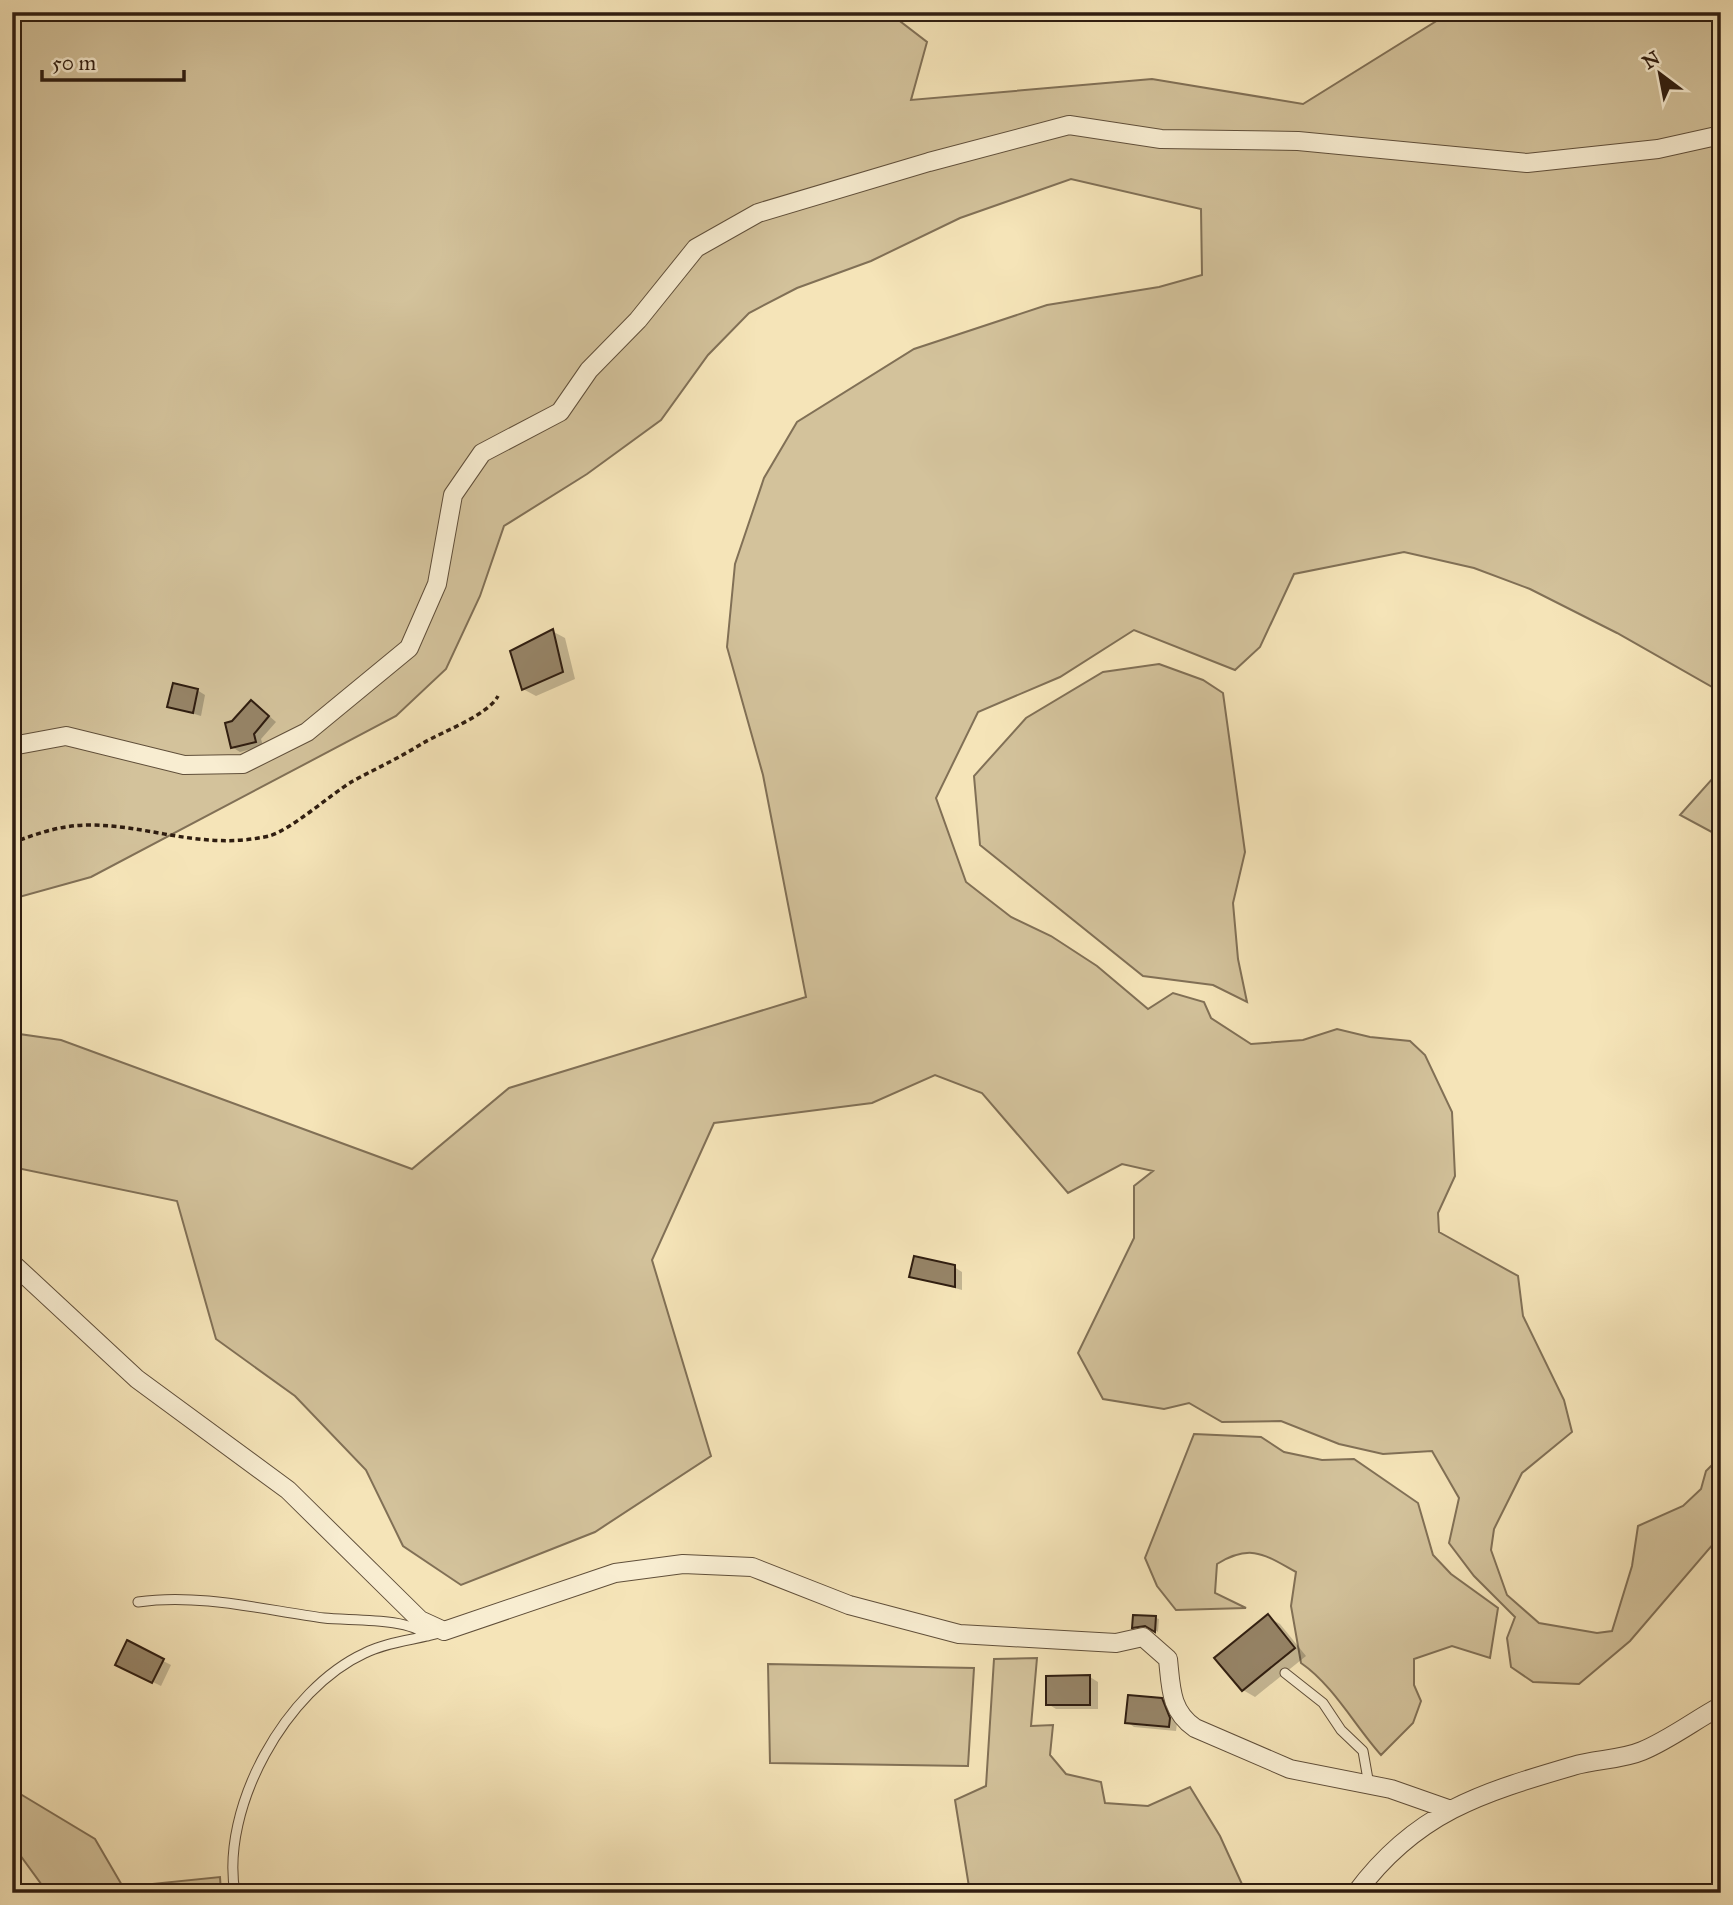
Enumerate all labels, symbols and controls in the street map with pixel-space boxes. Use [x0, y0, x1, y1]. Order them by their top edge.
scale bar [42, 38, 184, 82]
north arrow [1624, 38, 1694, 108]
text: N [1638, 46, 1664, 74]
text: 50 m [52, 50, 97, 76]

